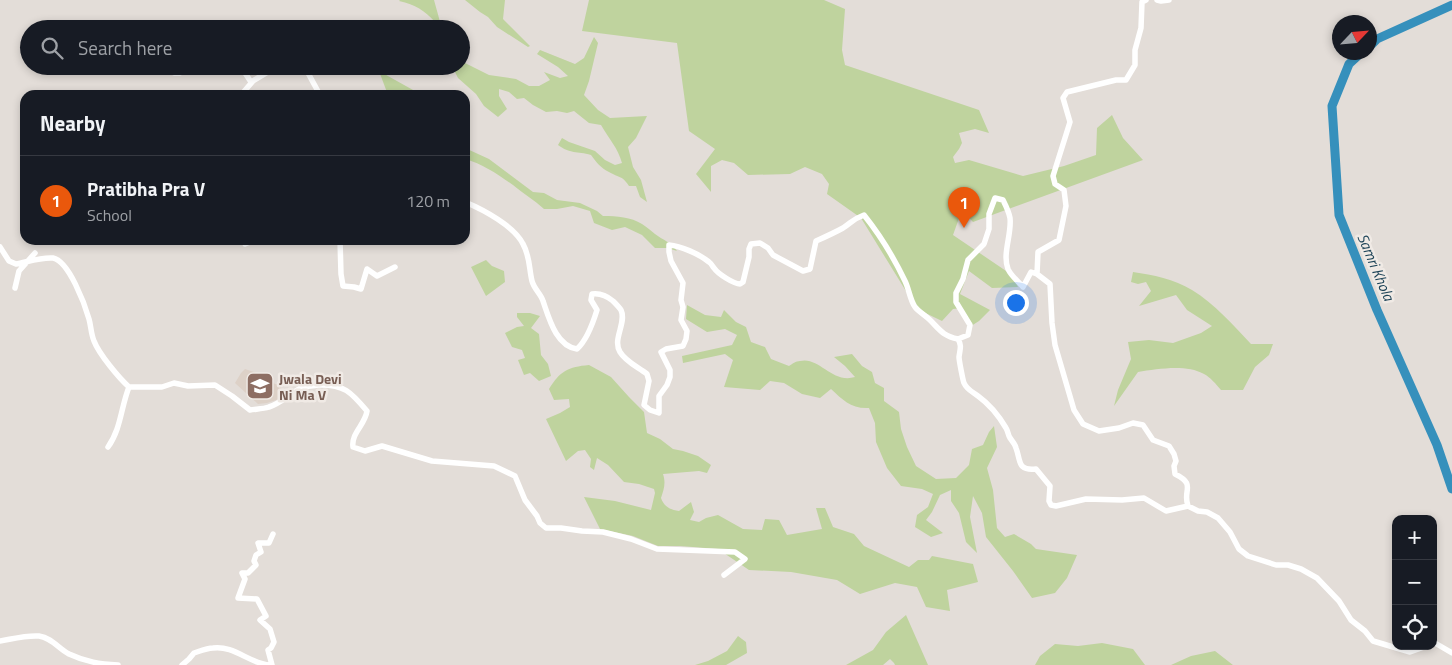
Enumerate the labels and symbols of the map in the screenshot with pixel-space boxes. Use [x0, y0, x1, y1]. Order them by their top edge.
north arrow [1332, 15, 1377, 60]
pin: 1 [948, 187, 980, 228]
water label: Samri Khola [1352, 230, 1401, 306]
your location [1003, 290, 1029, 316]
place label: Jwala Devi Ni Ma V [279, 368, 342, 405]
school or university icon: Jwala Devi Ni Ma V [245, 371, 275, 401]

